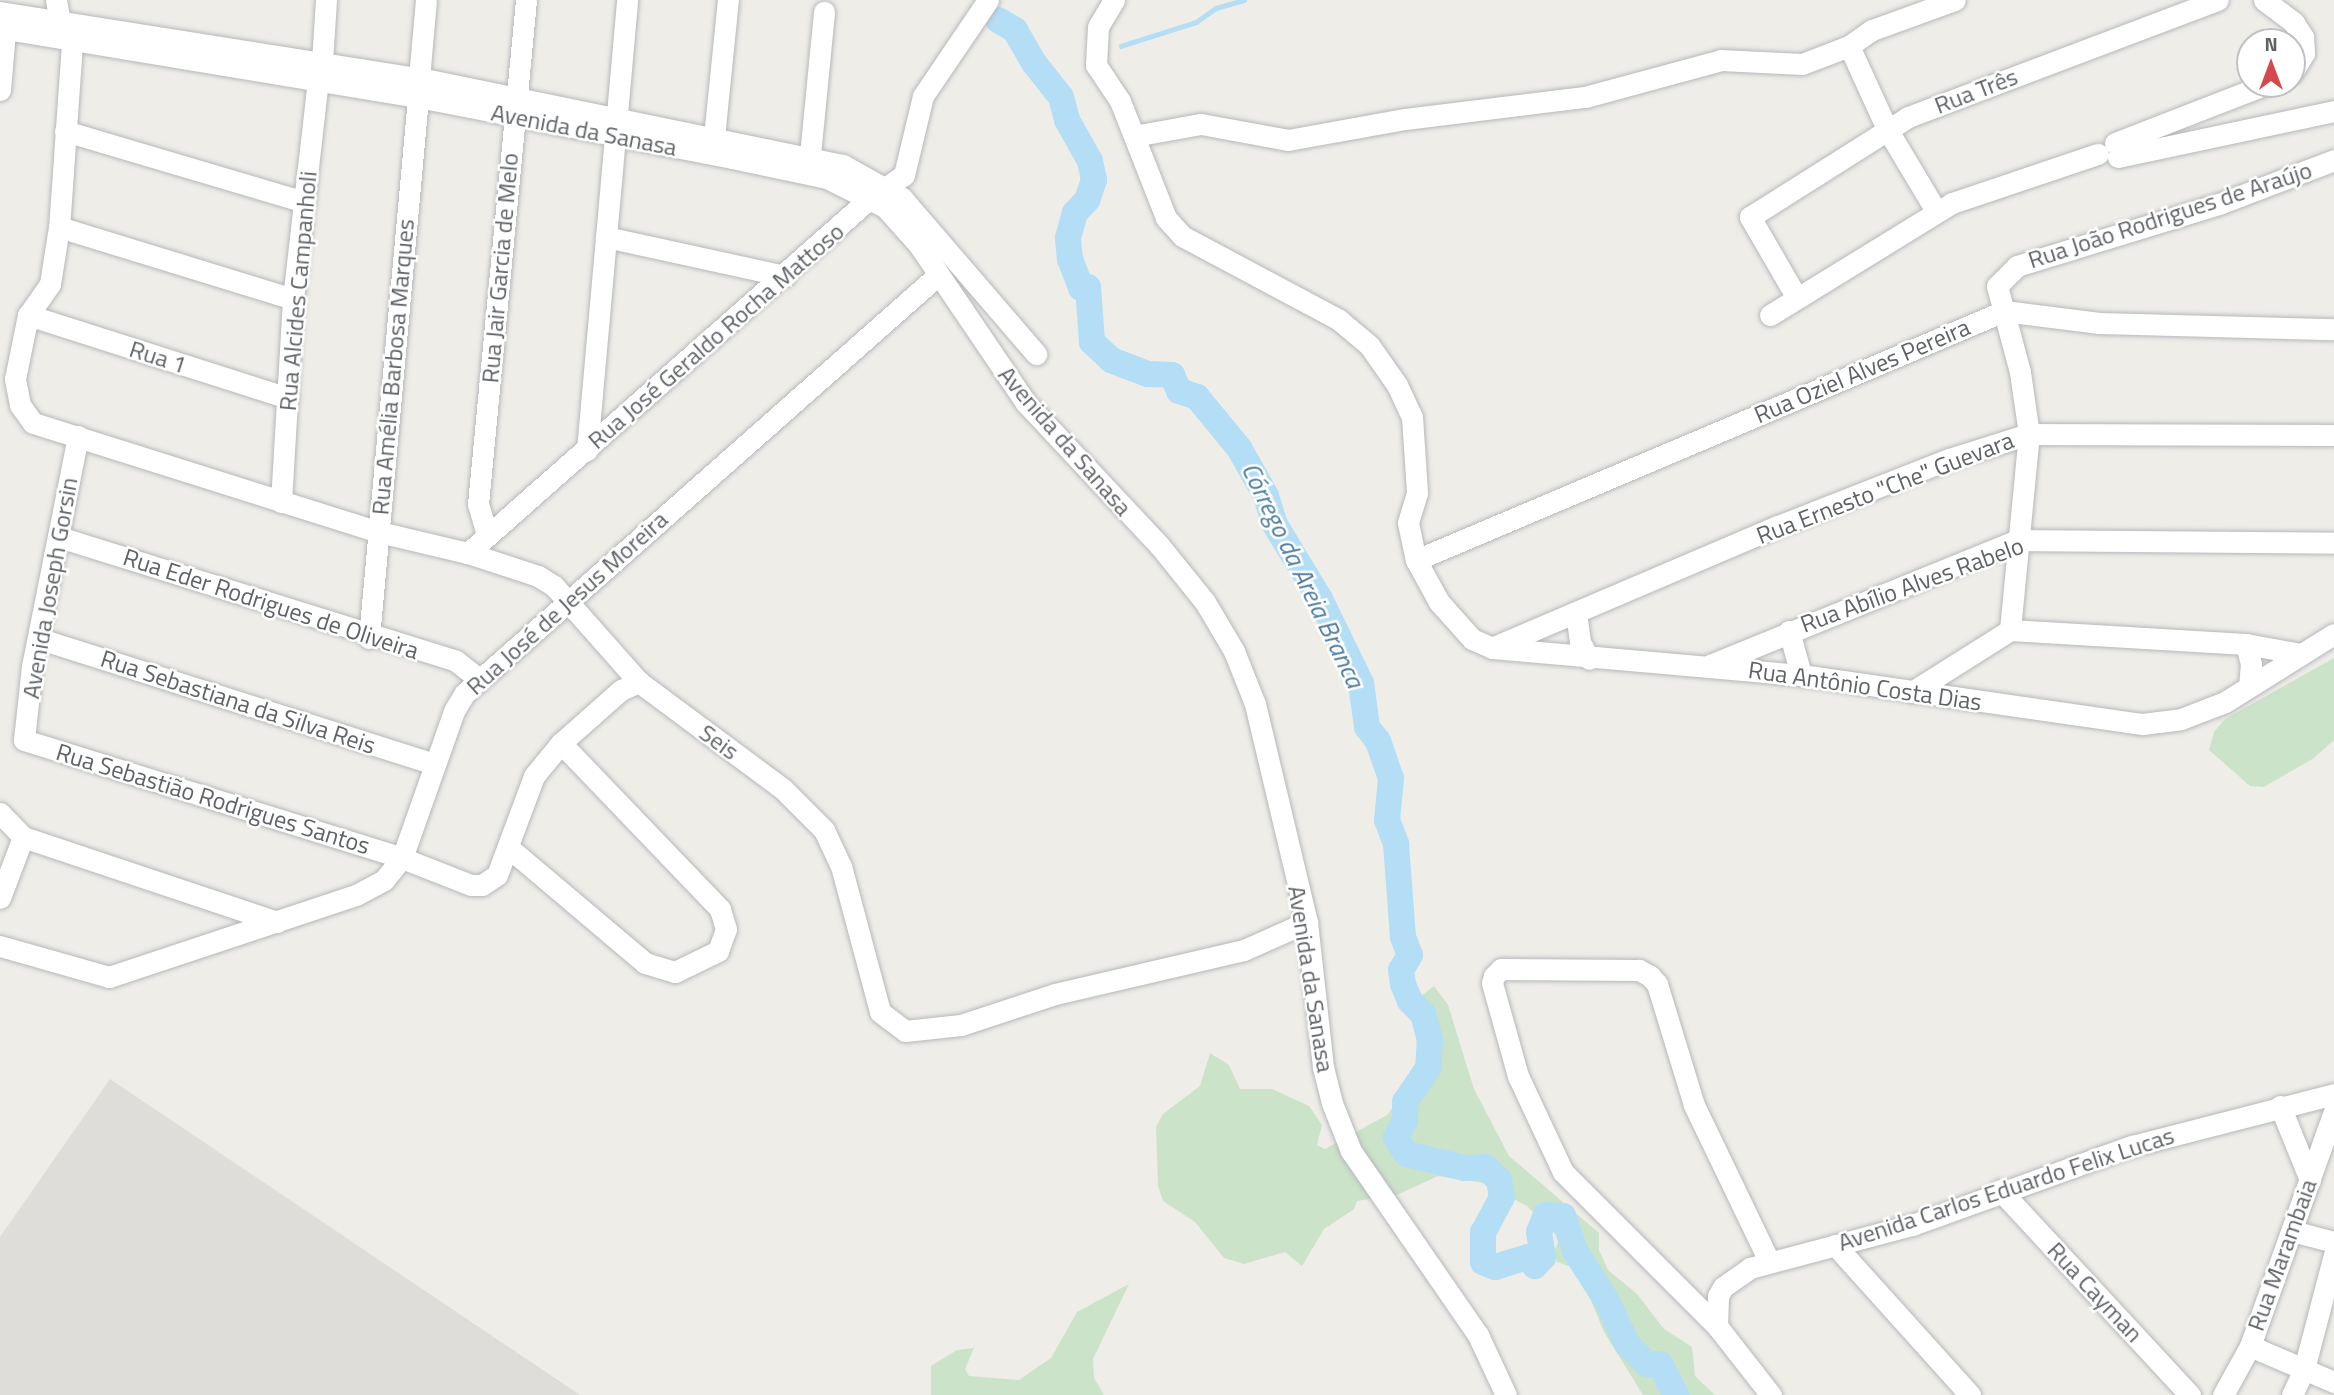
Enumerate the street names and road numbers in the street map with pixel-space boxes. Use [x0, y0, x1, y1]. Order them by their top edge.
street label: Rua Três [1930, 62, 2022, 120]
street label: Avenida da Sanasa [489, 98, 679, 162]
street label: Rua Jair Garcia de Melo [476, 152, 524, 384]
street label: Rua João Rodrigues de Araújo [2024, 155, 2316, 275]
street label: Rua Alcides Campanholi [273, 170, 323, 412]
street label: Rua José Geraldo Rocha Mattoso [582, 217, 850, 455]
street label: Rua Amélia Barbosa Marques [366, 218, 420, 516]
street label: Rua Oziel Alves Pereira [1750, 313, 1974, 429]
street label: Rua 1 [126, 334, 190, 380]
street label: Avenida da Sanasa [992, 360, 1138, 522]
street label: Rua Ernesto "Che" Guevara [1752, 426, 2018, 550]
street label: Avenida Joseph Gorsin [16, 475, 84, 701]
street label: Rua José de Jesus Moreira [461, 505, 673, 701]
street label: Rua Abílio Alves Rabelo [1796, 531, 2028, 639]
street label: Rua Eder Rodrigues de Oliveira [120, 543, 422, 665]
street label: Rua Sebastiana da Silva Reis [97, 644, 379, 760]
street label: Rua Antônio Costa Dias [1746, 655, 1984, 717]
street label: Seis [694, 718, 744, 766]
street label: Rua Sebastião Rodrigues Santos [53, 737, 373, 861]
street label: Avenida da Sanasa [1282, 884, 1340, 1074]
street label: Avenida Carlos Eduardo Felix Lucas [1834, 1121, 2178, 1257]
street label: Rua Marambaia [2241, 1175, 2323, 1335]
street label: Rua Cayman [2041, 1236, 2149, 1348]

